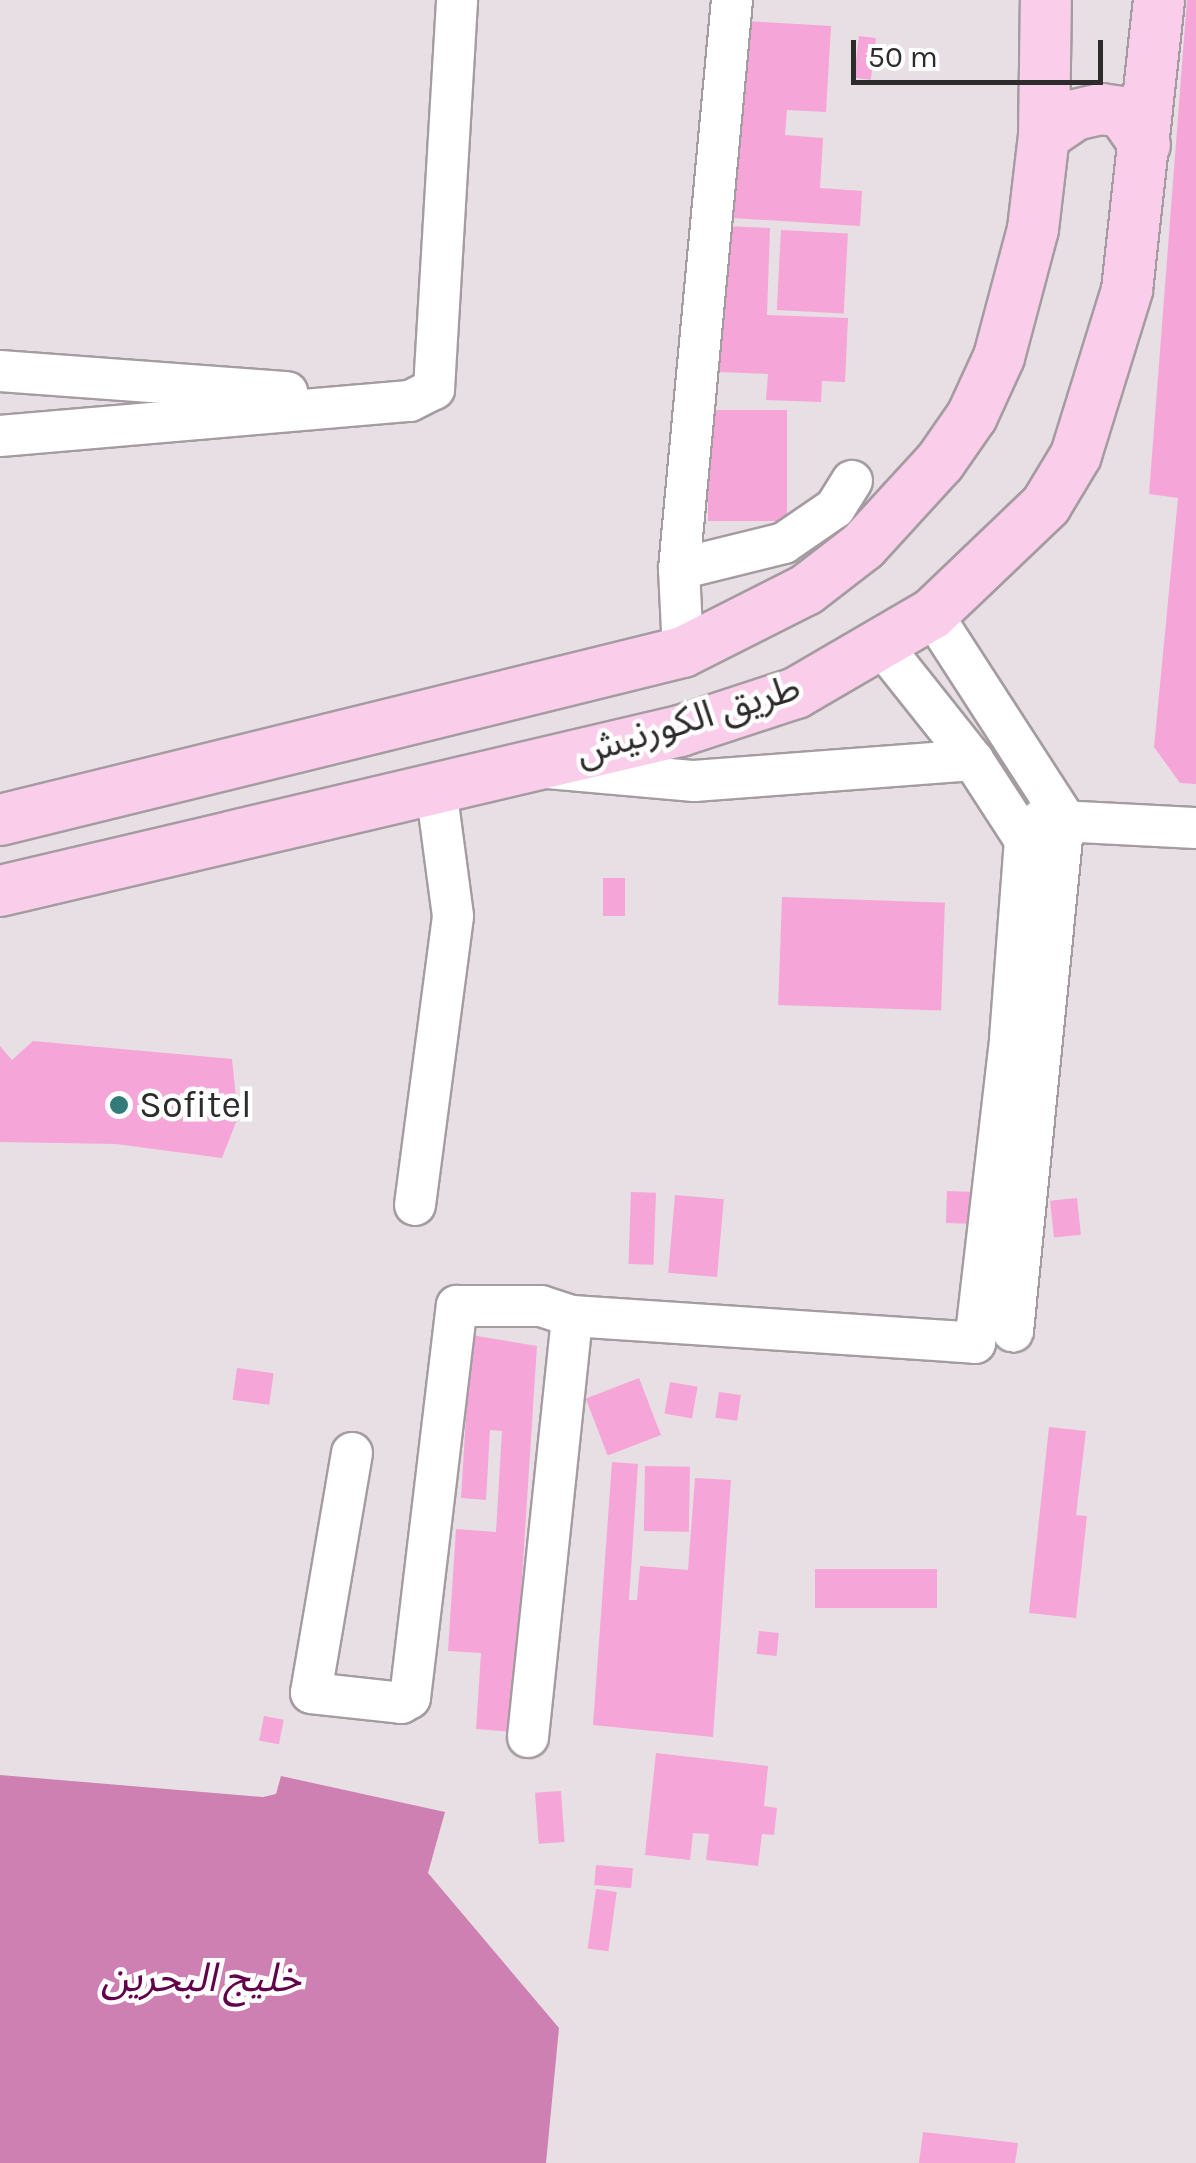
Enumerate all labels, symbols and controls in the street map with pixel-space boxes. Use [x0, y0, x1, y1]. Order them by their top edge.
scale bar [856, 20, 1108, 82]
text: 50 m [868, 39, 938, 75]
street label: طريق الكورنيش [570, 664, 806, 776]
place label: Sofitel [139, 1082, 252, 1128]
marker: Sofitel [108, 1094, 130, 1116]
water label: خليج البحرين [101, 1954, 301, 2002]

